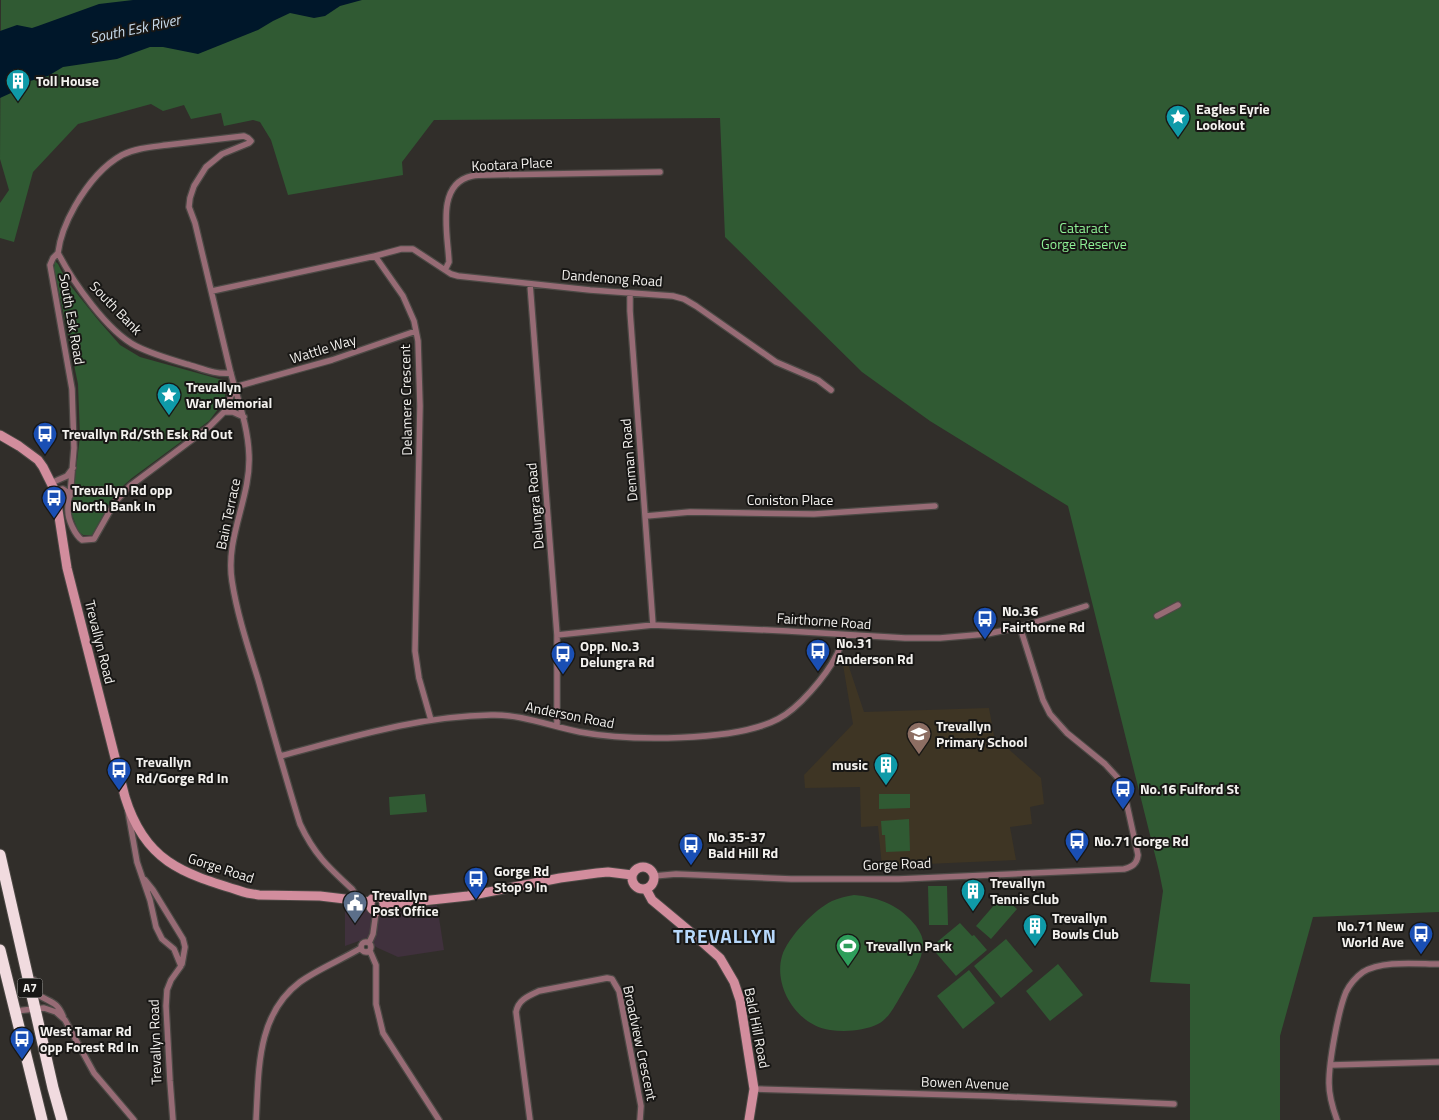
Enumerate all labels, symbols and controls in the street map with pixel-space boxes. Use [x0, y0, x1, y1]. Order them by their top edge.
water label: South Esk River [88, 7, 184, 49]
building icon: Toll House [5, 68, 31, 102]
place label: Toll House [36, 70, 99, 91]
place label: Eagles Eyrie Lookout [1196, 98, 1270, 135]
place icon: Eagles Eyrie Lookout [1165, 104, 1191, 138]
street label: Kootara Place [471, 151, 553, 176]
park label: Cataract Gorge Reserve [1041, 217, 1127, 254]
street label: Dandenong Road [561, 264, 663, 292]
street label: South Esk Road [54, 272, 91, 366]
street label: South Bank [85, 276, 148, 340]
street label: Wattle Way [287, 328, 359, 369]
street label: Delamere Crescent [394, 344, 417, 456]
place label: Trevallyn War Memorial [186, 376, 272, 413]
place icon: Trevallyn War Memorial [156, 382, 182, 416]
street label: Denman Road [614, 418, 643, 502]
bus stop icon: Trevallyn Rd/Sth Esk Rd Out [32, 421, 58, 455]
place label: Trevallyn Rd/Sth Esk Rd Out [62, 423, 233, 444]
street label: Delungra Road [520, 462, 549, 550]
street label: Bain Terrace [210, 476, 245, 551]
place label: Trevallyn Rd opp North Bank In [72, 479, 173, 516]
bus stop icon: Trevallyn Rd opp North Bank In [41, 485, 67, 519]
street label: Coniston Place [747, 489, 833, 510]
street label: Trevallyn Road [80, 598, 121, 686]
place label: No.36 Fairthorne Rd [1002, 600, 1085, 637]
bus stop icon: No.36 Fairthorne Rd [972, 606, 998, 640]
street label: Fairthorne Road [776, 607, 872, 634]
place label: No.31 Anderson Rd [836, 632, 913, 669]
place label: Opp. No.3 Delungra Rd [580, 635, 655, 672]
bus stop icon: No.31 Anderson Rd [805, 638, 831, 672]
bus stop icon: Opp. No.3 Delungra Rd [550, 641, 576, 675]
street label: Anderson Road [524, 696, 616, 733]
place label: Trevallyn Primary School [936, 715, 1028, 752]
school or university icon: Trevallyn Primary School [906, 721, 932, 755]
place label: Trevallyn Rd/Gorge Rd In [136, 751, 229, 788]
building icon: music [873, 752, 899, 786]
place label: music [832, 754, 868, 775]
bus stop icon: Trevallyn Rd/Gorge Rd In [106, 757, 132, 791]
bus stop icon: No.16 Fulford St [1110, 776, 1136, 810]
place label: No.16 Fulford St [1140, 778, 1239, 799]
place label: No.35-37 Bald Hill Rd [708, 826, 778, 863]
bus stop icon: No.71 Gorge Rd [1064, 828, 1090, 862]
place label: No.71 Gorge Rd [1094, 830, 1189, 851]
bus stop icon: No.35-37 Bald Hill Rd [678, 832, 704, 866]
street label: Gorge Road [185, 847, 257, 888]
street label: Gorge Road [862, 852, 932, 875]
place label: Gorge Rd Stop 9 In [494, 860, 549, 897]
bus stop icon: Gorge Rd Stop 9 In [463, 866, 489, 900]
place label: Trevallyn Tennis Club [990, 872, 1059, 909]
building icon: Trevallyn Tennis Club [960, 878, 986, 912]
place label: Trevallyn Post Office [372, 884, 439, 921]
public building icon: Trevallyn Post Office [342, 890, 368, 924]
place label: Trevallyn Bowls Club [1052, 907, 1119, 944]
building icon: Trevallyn Bowls Club [1022, 913, 1048, 947]
place label: No.71 New World Ave [1337, 915, 1404, 952]
district label: TREVALLYN [673, 921, 777, 950]
bus stop icon: No.71 New World Ave [1408, 921, 1434, 955]
sports icon: Trevallyn Park [835, 933, 861, 967]
place label: Trevallyn Park [866, 935, 953, 956]
road number: A7 [18, 978, 42, 998]
street label: Broadview Crescent [618, 983, 663, 1102]
street label: Bald Hill Road [739, 986, 776, 1070]
street label: Trevallyn Road [143, 999, 166, 1085]
place label: West Tamar Rd opp Forest Rd In [40, 1020, 139, 1057]
bus stop icon: West Tamar Rd opp Forest Rd In [9, 1026, 35, 1060]
street label: Bowen Avenue [921, 1070, 1009, 1095]

